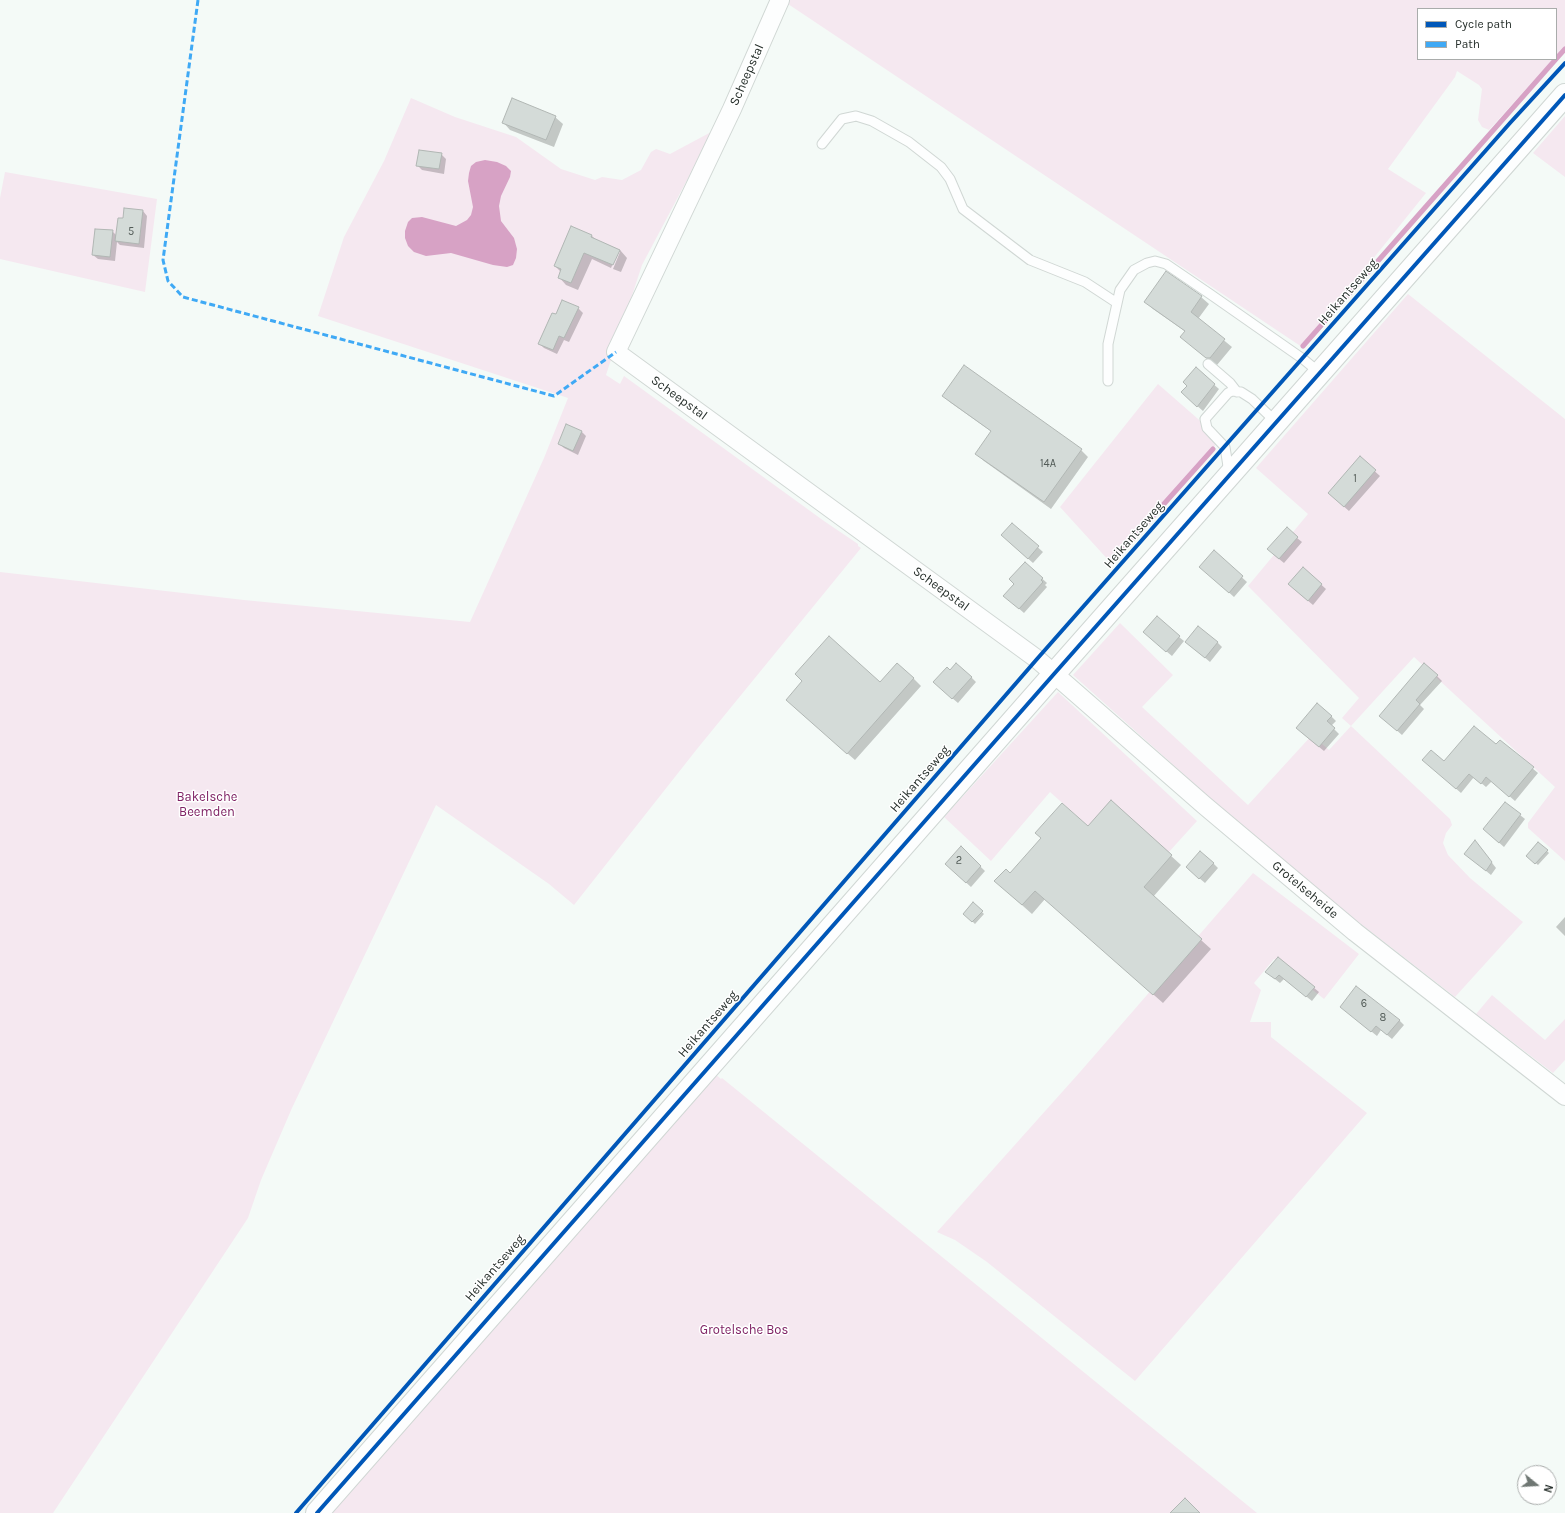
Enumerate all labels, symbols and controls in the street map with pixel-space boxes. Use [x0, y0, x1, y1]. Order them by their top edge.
legend [1417, 8, 1557, 60]
text: Cycle path [1455, 17, 1512, 31]
text: Path [1455, 37, 1480, 51]
street label: Scheepstal [726, 42, 768, 108]
house number: 5 [128, 225, 134, 239]
street label: Heikantseweg [1315, 255, 1381, 329]
street label: Scheepstal [648, 372, 710, 424]
house number: 14A [1040, 457, 1056, 471]
house number: 1 [1353, 472, 1357, 486]
street label: Heikantseweg [1101, 498, 1167, 572]
street label: Scheepstal [910, 563, 972, 615]
street label: Heikantseweg [887, 742, 953, 816]
park label: Bakelsche Beemden [177, 789, 237, 820]
house number: 2 [956, 854, 962, 868]
street label: Grotelseheide [1269, 858, 1341, 922]
street label: Heikantseweg [675, 987, 741, 1061]
house number: 6 [1361, 997, 1367, 1011]
house number: 8 [1380, 1011, 1386, 1025]
street label: Heikantseweg [462, 1231, 528, 1305]
park label: Grotelsche Bos [700, 1322, 788, 1338]
north arrow [1517, 1465, 1557, 1505]
text: N [1541, 1483, 1555, 1494]

